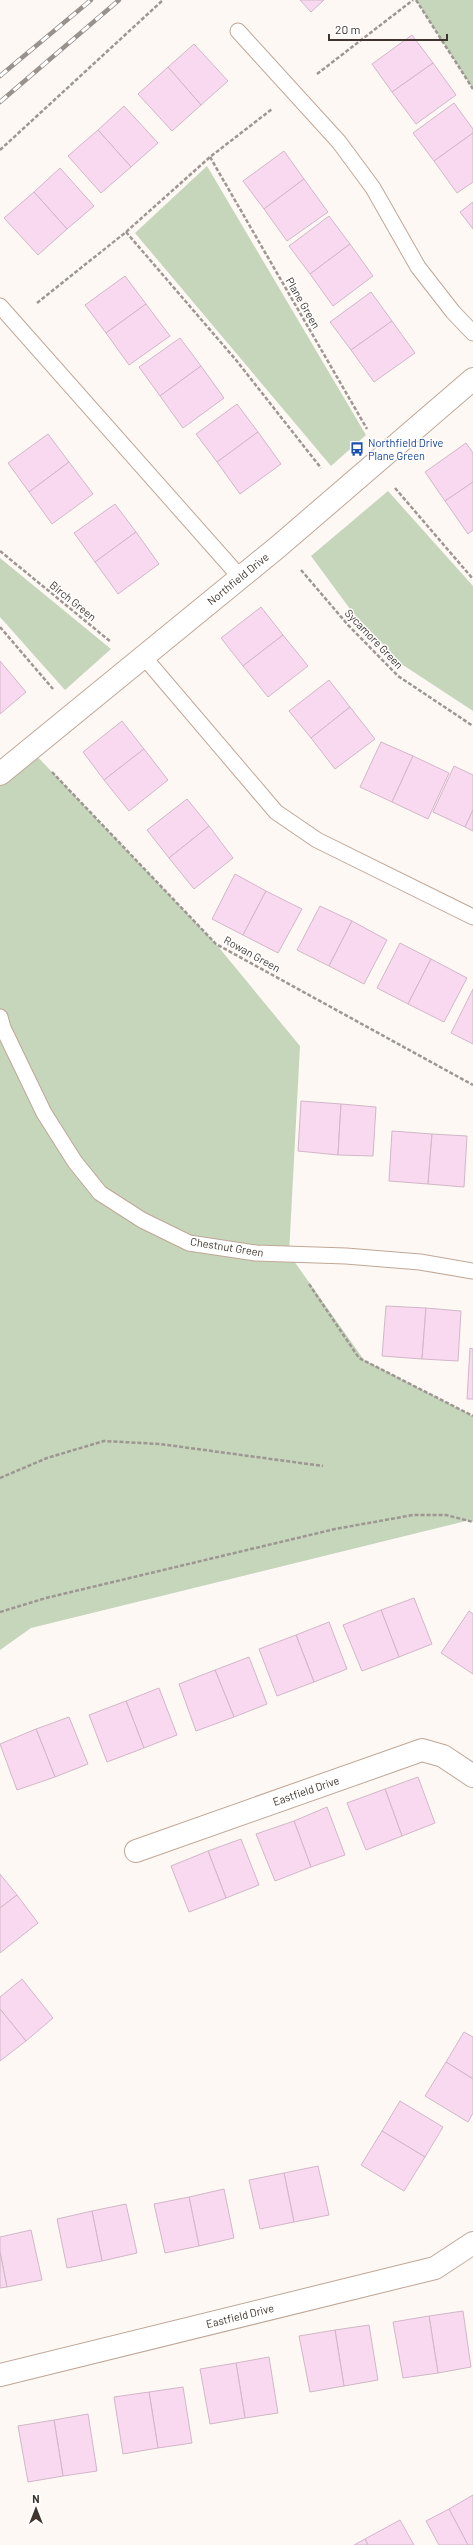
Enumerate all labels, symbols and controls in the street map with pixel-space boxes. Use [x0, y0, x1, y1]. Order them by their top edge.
scale bar [329, 16, 447, 42]
text: 20 m [335, 22, 361, 36]
street label: Plane Green [284, 275, 323, 331]
place label: Northfield Drive Plane Green [368, 436, 443, 462]
bus stop icon: Northfield Drive Plane Green [349, 441, 365, 457]
street label: Northfield Drive [204, 550, 271, 607]
street label: Birch Green [48, 578, 99, 623]
street label: Sycamore Green [343, 606, 406, 671]
street label: Rowan Green [222, 933, 283, 974]
street label: Chestnut Green [190, 1234, 265, 1259]
street label: Eastfield Drive [271, 1773, 341, 1808]
street label: Eastfield Drive [205, 2301, 275, 2330]
north arrow [16, 2489, 56, 2529]
text: N [32, 2492, 40, 2505]

